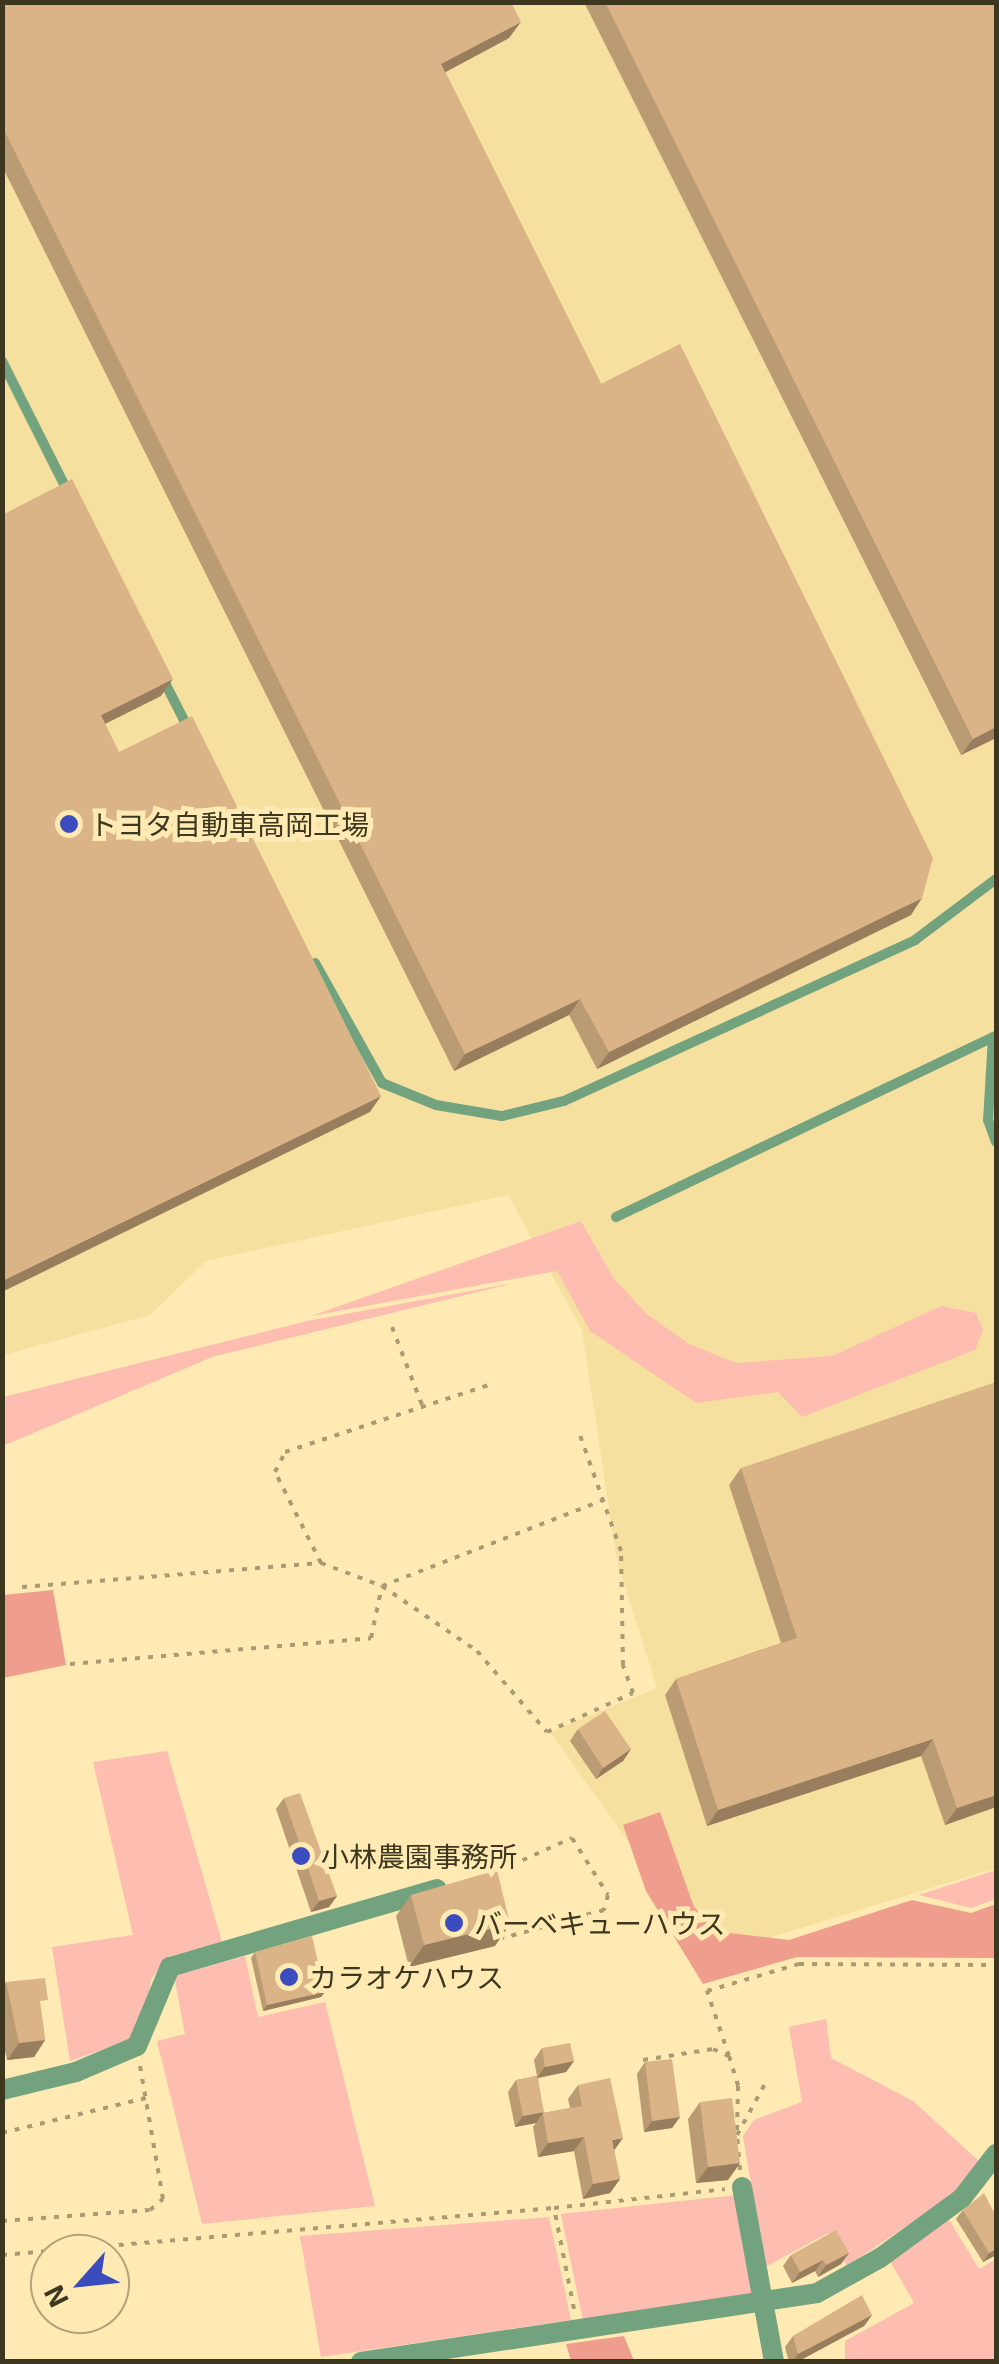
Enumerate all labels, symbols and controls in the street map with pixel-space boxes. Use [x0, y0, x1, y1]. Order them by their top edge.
place label: トヨタ自動車高岡工場 [89, 807, 369, 841]
marker: トヨタ自動車高岡工場 [58, 813, 80, 835]
place label: 小林農園事務所 [321, 1839, 517, 1873]
marker: 小林農園事務所 [290, 1845, 312, 1867]
place label: バーベキューハウス [474, 1906, 726, 1940]
marker: バーベキューハウス [443, 1912, 465, 1934]
place label: カラオケハウス [309, 1960, 505, 1994]
marker: カラオケハウス [278, 1966, 300, 1988]
north arrow [30, 2234, 130, 2334]
text: N [35, 2280, 75, 2313]

